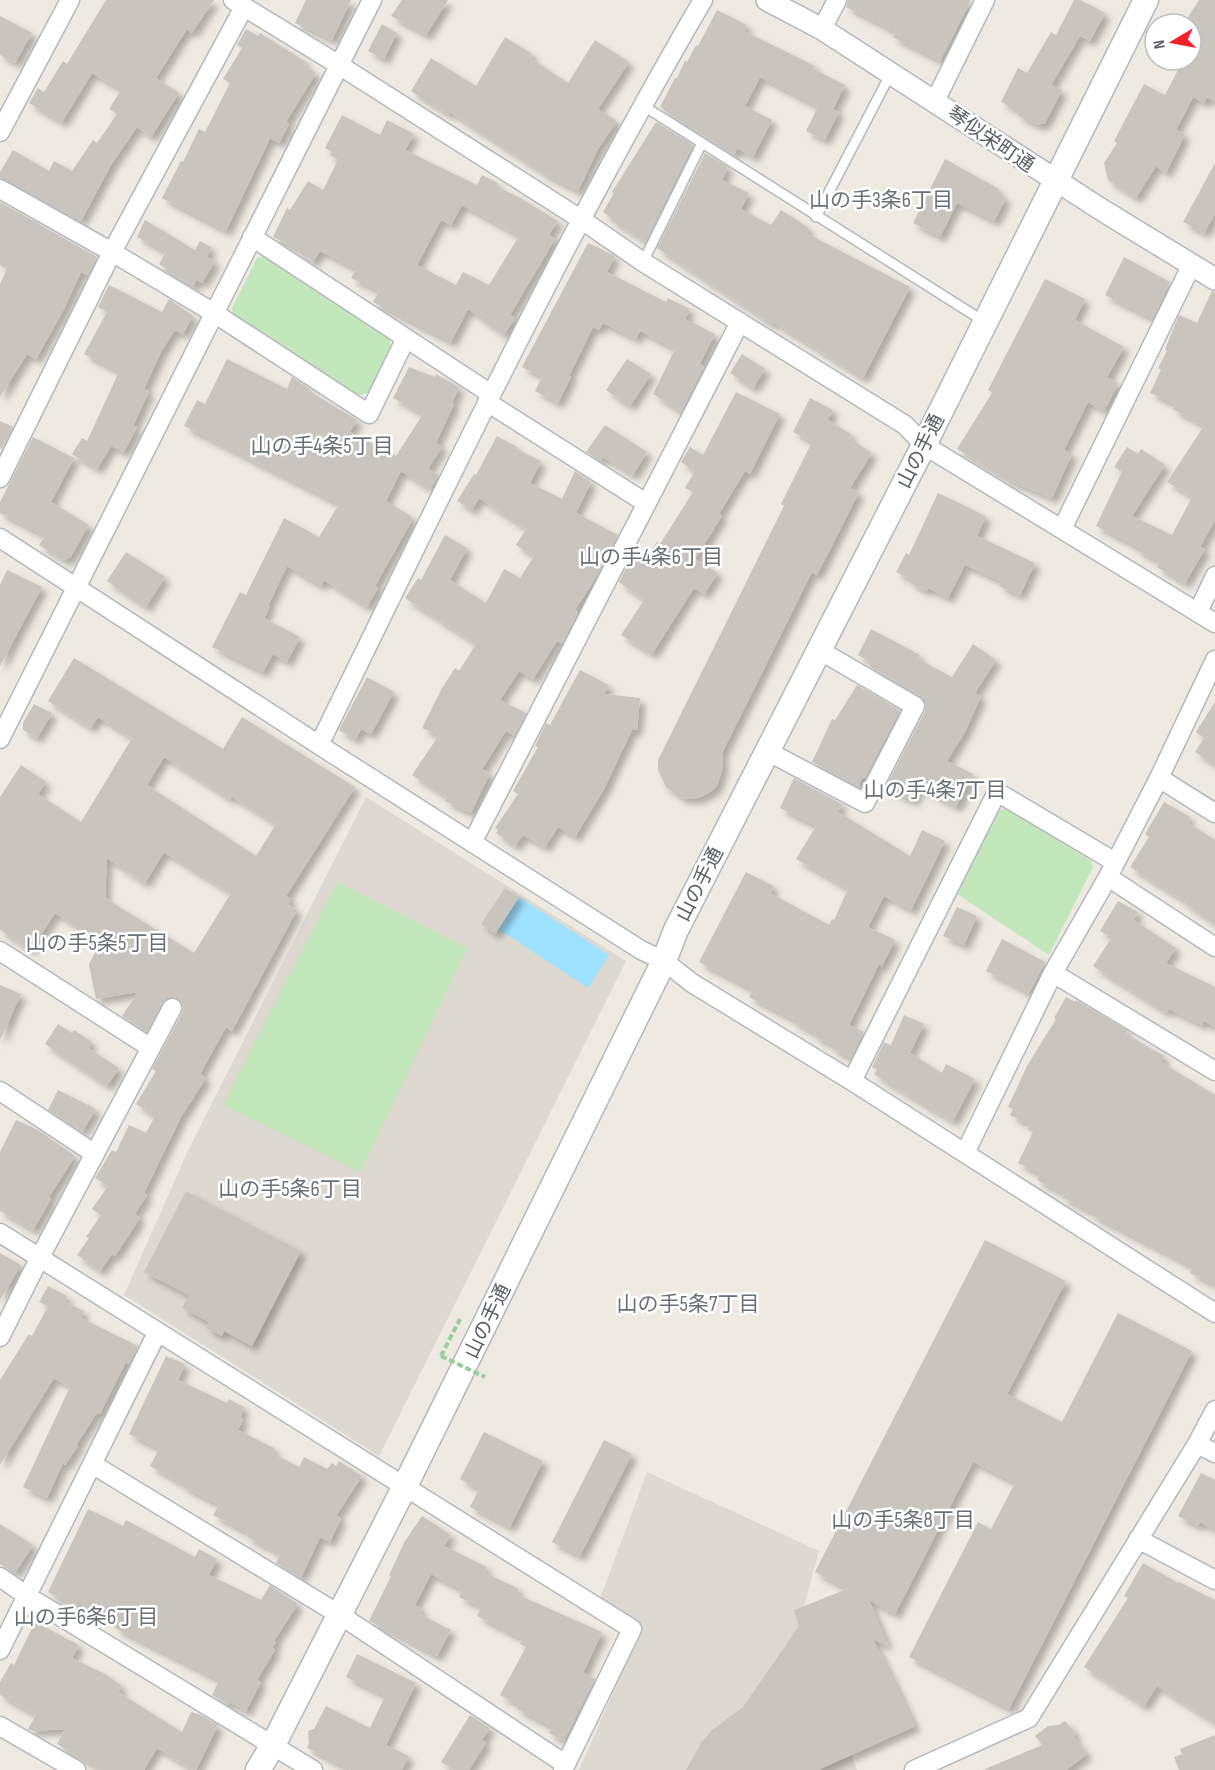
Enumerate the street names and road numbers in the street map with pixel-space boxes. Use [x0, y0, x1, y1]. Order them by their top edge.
street label: 琴似栄町通 [942, 102, 1039, 178]
street label: 山の手通 [892, 410, 950, 493]
street label: 山の手通 [671, 843, 729, 926]
street label: 山の手通 [460, 1280, 516, 1363]

